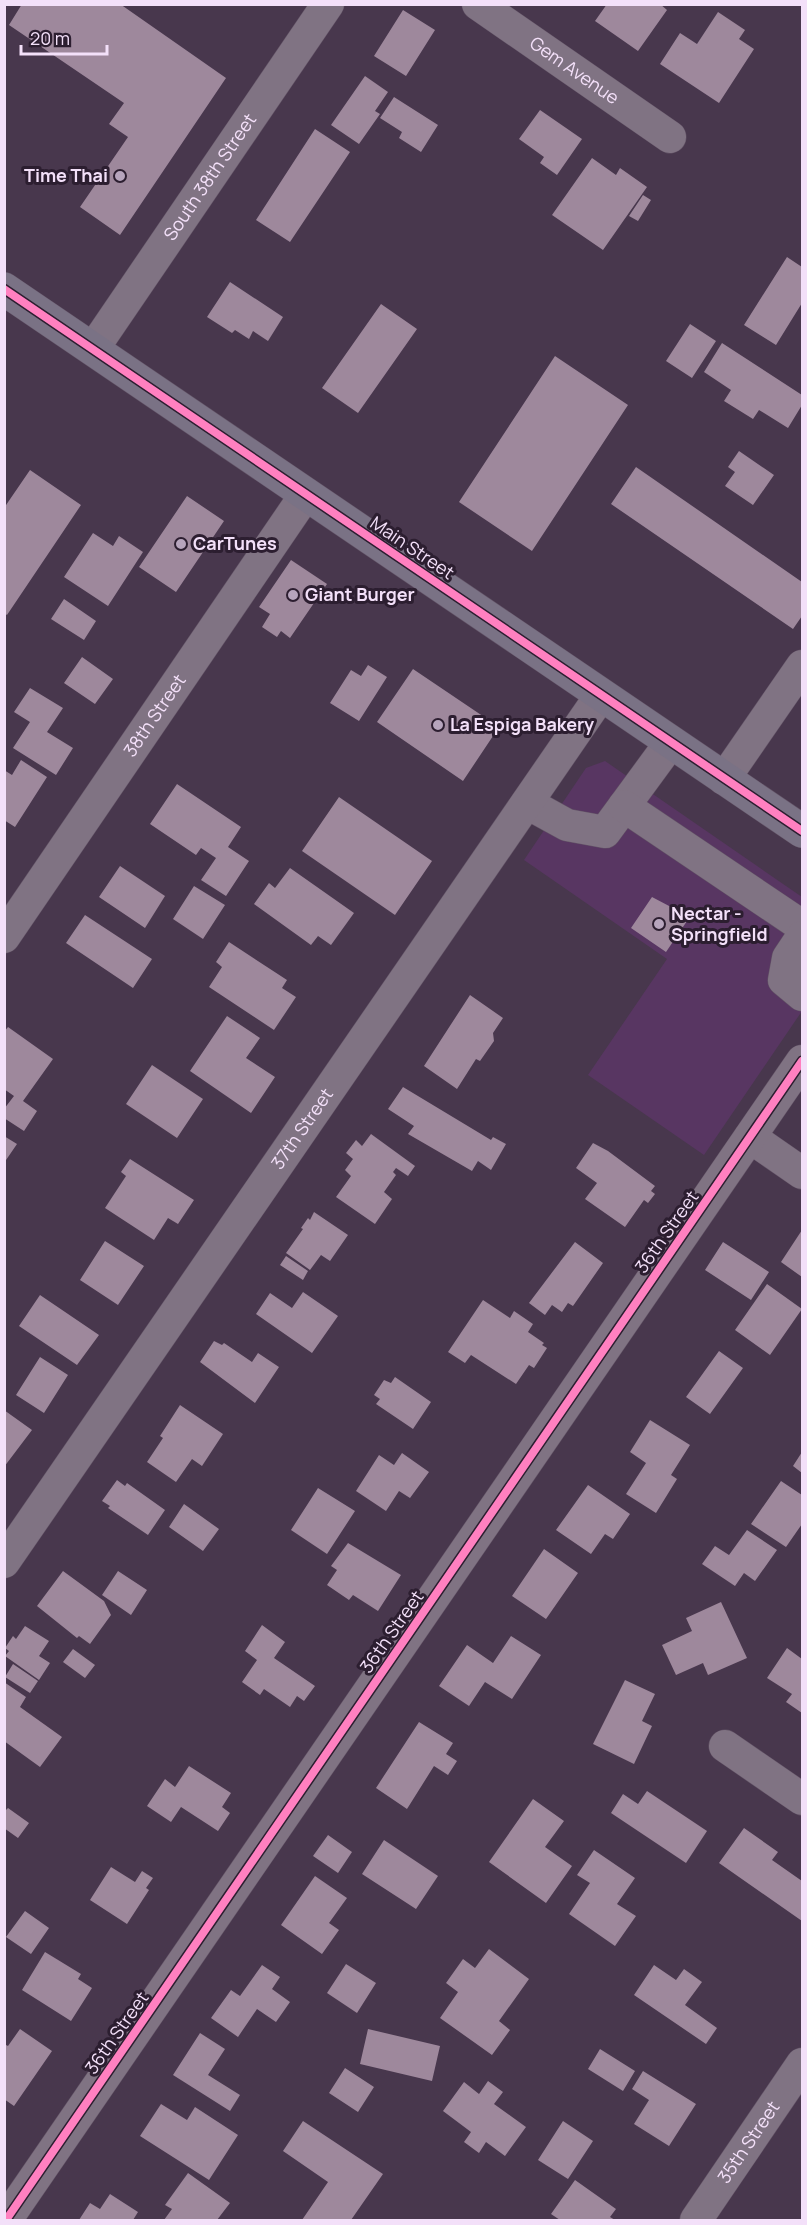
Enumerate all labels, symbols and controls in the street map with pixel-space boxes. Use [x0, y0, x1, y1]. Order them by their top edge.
scale bar [21, 18, 106, 56]
text: 20 m [30, 26, 70, 50]
street label: Gem Avenue [525, 30, 624, 109]
street label: South 38th Street [157, 108, 261, 245]
place label: Time Thai [24, 163, 108, 187]
marker: Time Thai [113, 169, 127, 183]
street label: Main Street [366, 510, 459, 584]
place label: CarTunes [193, 531, 277, 555]
marker: CarTunes [174, 537, 188, 551]
place label: Giant Burger [305, 582, 415, 606]
marker: Giant Burger [286, 588, 300, 602]
street label: 38th Street [117, 669, 191, 761]
place label: La Espiga Bakery [450, 712, 594, 736]
marker: La Espiga Bakery [431, 718, 445, 732]
place label: Nectar - Springfield [671, 901, 768, 946]
marker: Nectar - Springfield [652, 917, 666, 931]
street label: 37th Street [265, 1083, 338, 1174]
street label: 36th Street [629, 1185, 703, 1277]
street label: 36th Street [354, 1585, 428, 1677]
street label: 36th Street [79, 1986, 153, 2078]
street label: 35th Street [711, 2096, 785, 2188]

